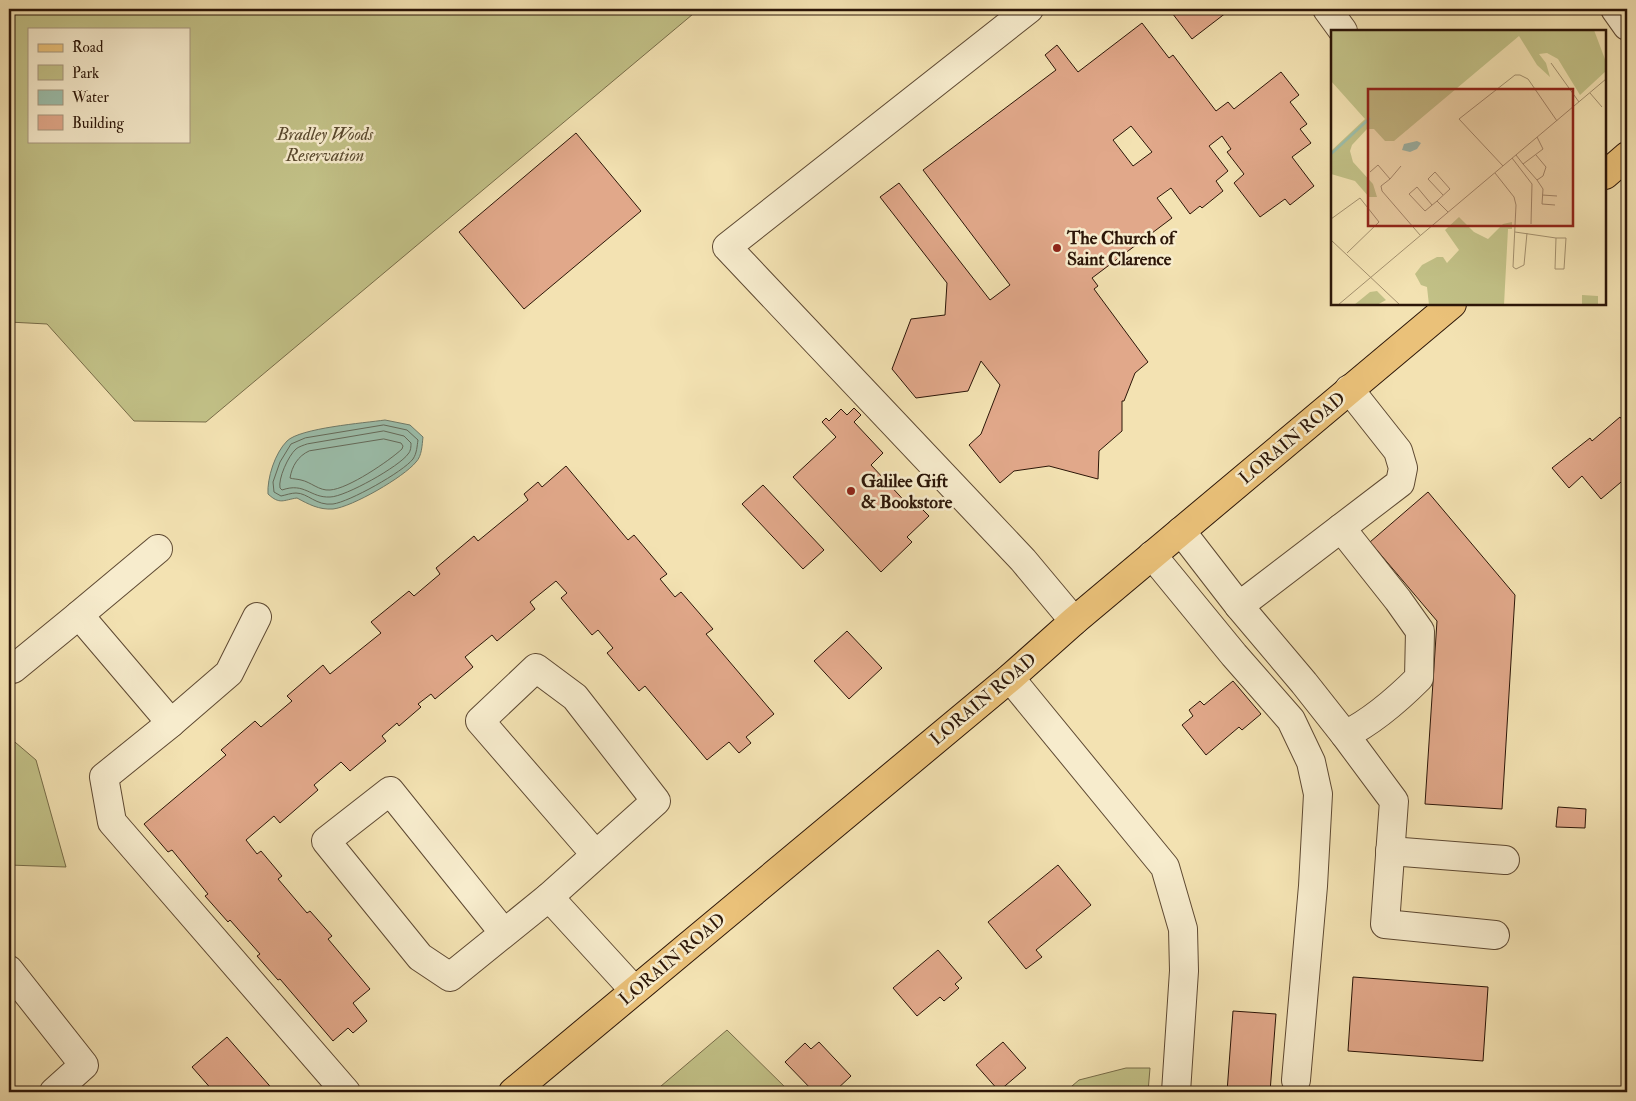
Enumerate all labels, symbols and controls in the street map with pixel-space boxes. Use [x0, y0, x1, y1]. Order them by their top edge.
legend [28, 28, 190, 142]
inset map [1331, 30, 1606, 305]
text: Road [72, 38, 104, 57]
text: Park [72, 64, 99, 83]
text: Water [71, 88, 109, 107]
text: Building [72, 114, 124, 133]
park label: Bradley Woods Reservation [276, 123, 374, 167]
place label: The Church of Saint Clarence [1066, 227, 1178, 271]
marker: The Church of Saint Clarence [1051, 242, 1063, 254]
street label: LORAIN ROAD [1234, 387, 1350, 490]
place label: Galilee Gift & Bookstore [861, 470, 953, 514]
marker: Galilee Gift & Bookstore [845, 485, 857, 497]
street label: LORAIN ROAD [925, 648, 1041, 751]
street label: LORAIN ROAD [614, 908, 730, 1011]

